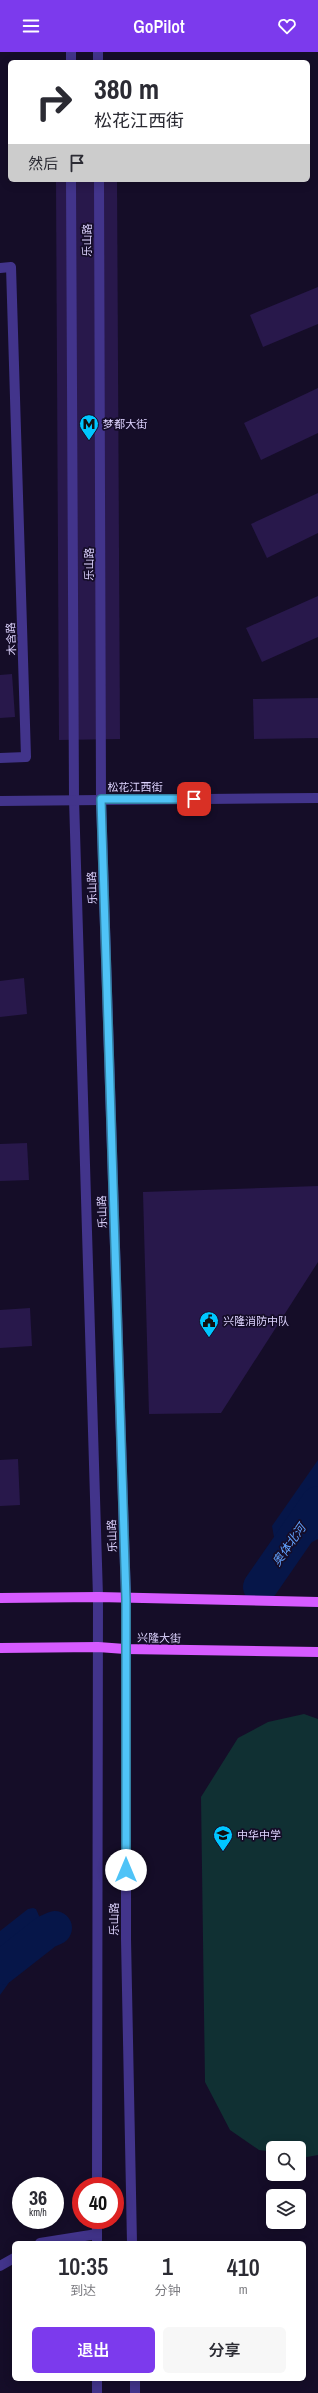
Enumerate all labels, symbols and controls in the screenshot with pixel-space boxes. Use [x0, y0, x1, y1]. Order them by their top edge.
text: GoPilot [133, 14, 185, 39]
icon: menu [20, 15, 42, 37]
icon: heart [276, 15, 298, 37]
text: 380 m [94, 70, 159, 108]
icon: right [28, 76, 80, 128]
text: 松花江西街 [94, 108, 184, 133]
icon: arrive [66, 152, 88, 174]
text: 然后 [28, 153, 58, 174]
street label: 乐山路 [80, 224, 94, 257]
metro station icon: 梦都大街 [78, 413, 100, 441]
place label: 梦都大街 [103, 417, 147, 431]
street label: 乐山路 [82, 548, 96, 581]
street label: 木含路 [3, 622, 19, 656]
street label: 松花江西街 [108, 780, 163, 794]
pin [177, 782, 211, 816]
icon: arrive [183, 788, 205, 810]
street label: 乐山路 [84, 871, 100, 905]
street label: 乐山路 [94, 1195, 110, 1229]
public building icon: 兴隆消防中队 [198, 1310, 220, 1338]
place label: 兴隆消防中队 [223, 1314, 289, 1328]
street label: 乐山路 [104, 1519, 120, 1553]
water label: 奥体北河 [269, 1519, 310, 1569]
street label: 兴隆大街 [137, 1631, 181, 1645]
school or university icon: 中华中学 [212, 1824, 234, 1852]
place label: 中华中学 [237, 1828, 281, 1842]
position arrow [105, 1849, 147, 1891]
street label: 乐山路 [107, 1903, 121, 1936]
map controls [266, 2141, 306, 2229]
button: search [266, 2141, 306, 2181]
speed limit sign: 40 [72, 2177, 124, 2229]
text: 36 [29, 2184, 47, 2211]
button: layers [266, 2189, 306, 2229]
text: km/h [29, 2206, 47, 2219]
text: 10:35 [58, 2250, 108, 2282]
text: 1 [162, 2250, 173, 2282]
text: 410 [227, 2251, 260, 2283]
text: m [239, 2281, 248, 2298]
text: 到达 [70, 2282, 96, 2299]
text: 分钟 [155, 2282, 181, 2299]
button: 退出 [32, 2327, 155, 2373]
button: 分享 [163, 2327, 286, 2373]

